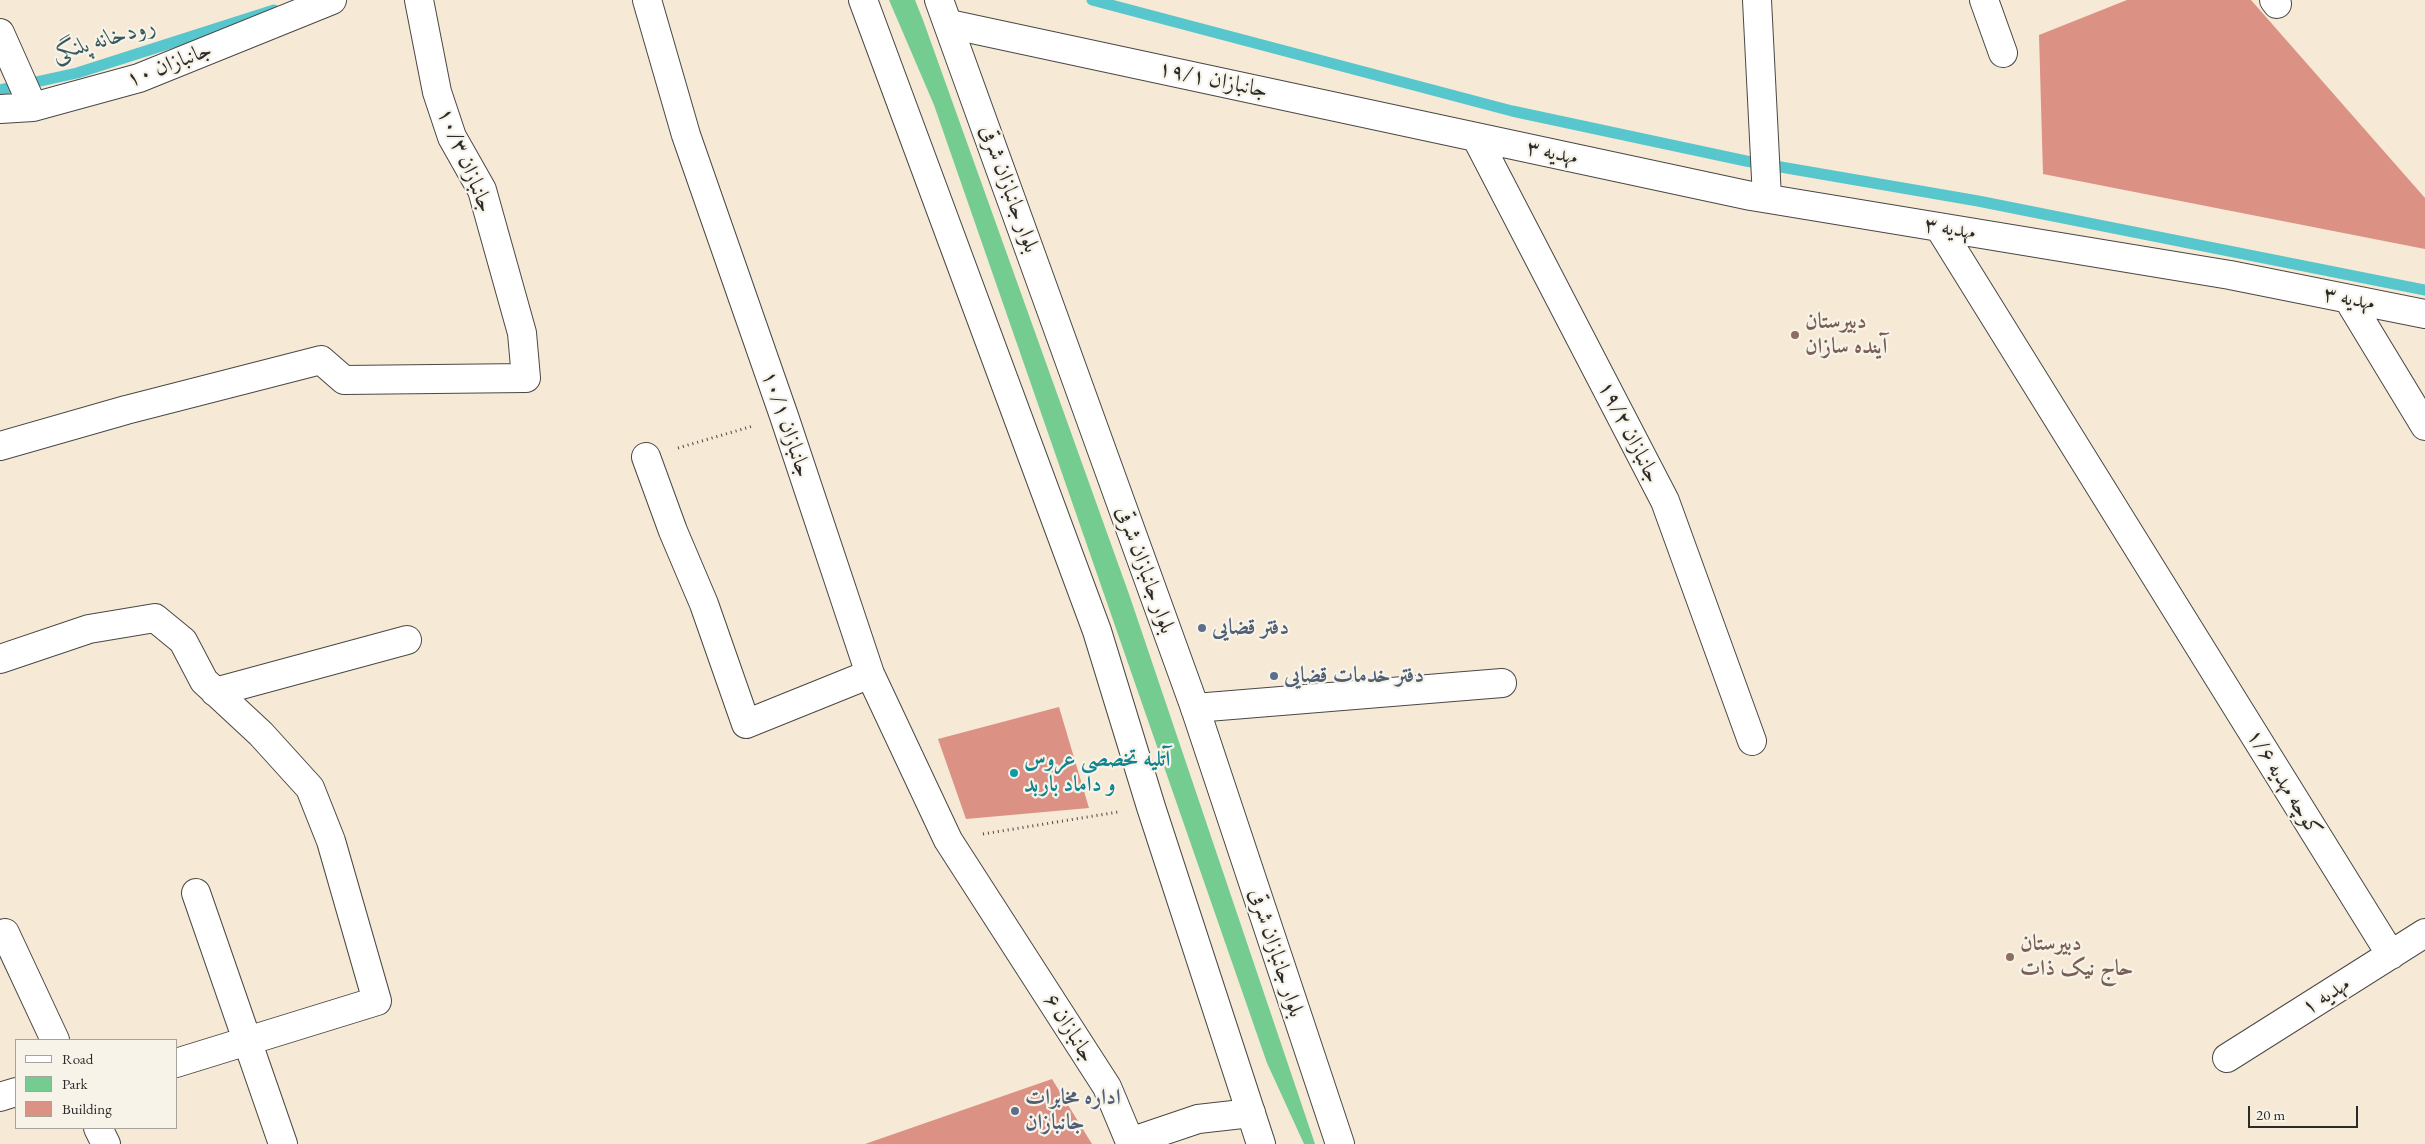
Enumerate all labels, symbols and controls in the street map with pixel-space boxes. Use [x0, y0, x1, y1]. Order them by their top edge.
water label: رودخانه پلنگی [49, 11, 159, 69]
street label: جانبازان ۱۰ [123, 37, 215, 93]
street label: جانبازان ۱۹/۱ [1156, 56, 1270, 104]
street label: جانبازان ۱۰/۳ [431, 104, 499, 216]
street label: بلوار جانبازان شرقی [974, 122, 1044, 256]
street label: مهدیه ۳ [1524, 135, 1580, 171]
street label: مهدیه ۳ [1922, 212, 1978, 246]
street label: مهدیه ۳ [2321, 281, 2377, 317]
place label: دبیرستان آینده سازان [1805, 309, 1887, 361]
marker: دبیرستان آینده سازان [1789, 329, 1801, 341]
street label: جانبازان ۱۰/۱ [755, 367, 817, 481]
street label: جانبازان ۱۹/۲ [1592, 377, 1666, 487]
street label: بلوار جانبازان شرقی [1110, 503, 1180, 637]
place label: دفتر قضایی [1212, 615, 1289, 641]
marker: دفتر قضایی [1196, 622, 1208, 634]
place label: دفتر خدمات قضایی [1284, 663, 1424, 689]
marker: دفتر خدمات قضایی [1268, 670, 1280, 682]
street label: کوچه مهدیه ۱/۶ [2241, 724, 2327, 842]
place label: آتلیه تخصصی عروس و داماد باربد [1024, 747, 1170, 798]
marker: آتلیه تخصصی عروس و داماد باربد [1008, 767, 1020, 779]
street label: بلوار جانبازان شرقی [1243, 885, 1309, 1021]
place label: دبیرستان حاج نیک ذات [2020, 931, 2133, 982]
marker: دبیرستان حاج نیک ذات [2004, 951, 2016, 963]
street label: مهدیه ۱ [2297, 971, 2355, 1021]
street label: جانبازان ۶ [1038, 989, 1100, 1067]
legend [15, 1039, 178, 1129]
text: Road [62, 1049, 93, 1068]
text: Park [62, 1074, 88, 1093]
place label: اداره مخابرات جانبازان [1025, 1085, 1121, 1136]
scale bar [2250, 1096, 2360, 1128]
text: Building [62, 1099, 112, 1118]
marker: اداره مخابرات جانبازان [1009, 1105, 1021, 1117]
text: 20 m [2256, 1105, 2285, 1124]

